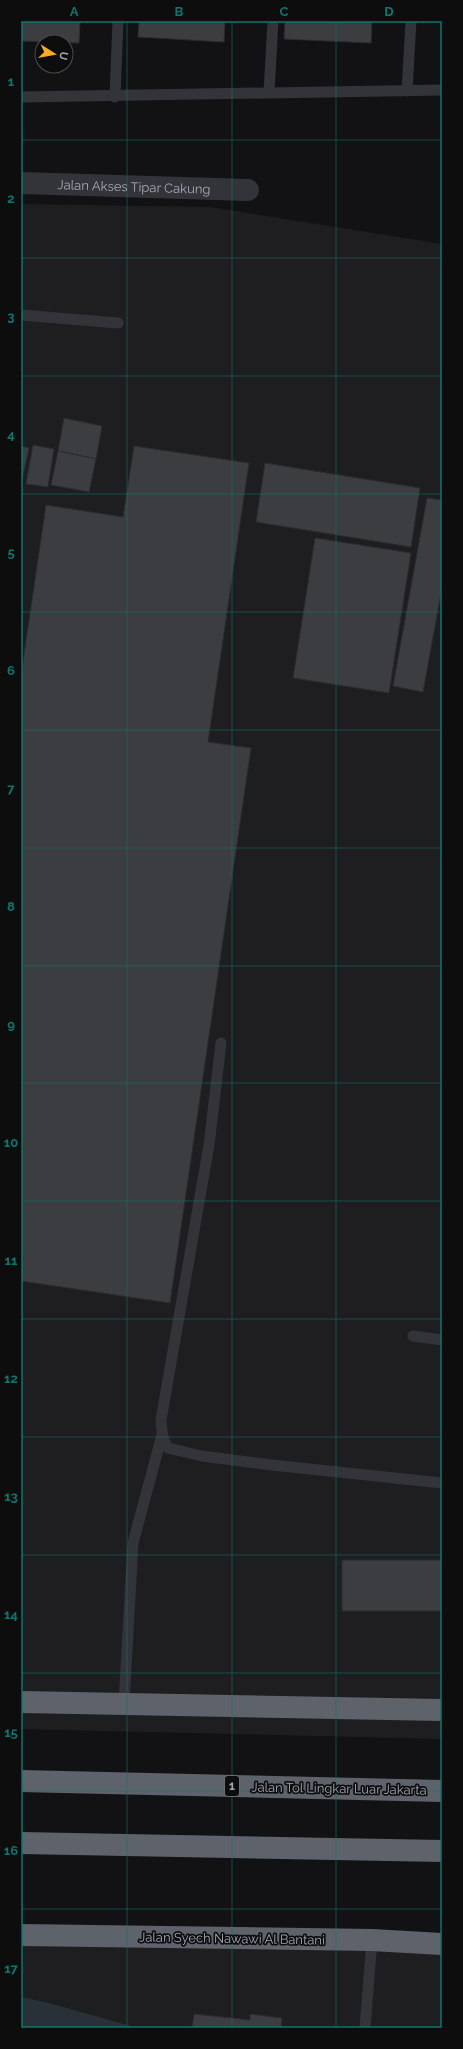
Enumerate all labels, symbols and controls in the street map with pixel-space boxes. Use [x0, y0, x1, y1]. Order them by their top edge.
text: A [70, 4, 79, 19]
text: B [175, 4, 184, 19]
text: C [280, 4, 289, 19]
text: D [384, 4, 394, 19]
north arrow [34, 34, 74, 74]
text: U [56, 51, 70, 61]
text: 1 [8, 74, 15, 89]
street label: Jalan Akses Tipar Cakung [57, 177, 211, 197]
text: 2 [7, 191, 15, 206]
text: 3 [7, 309, 15, 324]
text: 4 [7, 427, 15, 442]
text: 5 [7, 545, 15, 560]
text: 6 [7, 663, 15, 678]
text: 7 [7, 781, 15, 796]
text: 8 [7, 899, 15, 914]
text: 9 [7, 1017, 15, 1032]
text: 10 [4, 1135, 18, 1150]
text: 11 [5, 1253, 18, 1268]
text: 12 [4, 1371, 18, 1386]
text: 13 [4, 1489, 18, 1504]
text: 14 [4, 1607, 18, 1622]
text: 15 [4, 1725, 18, 1740]
road number: 1 [225, 1776, 239, 1796]
street label: Jalan Tol Lingkar Luar Jakarta [251, 1779, 427, 1798]
text: 16 [4, 1843, 18, 1858]
street label: Jalan Syech Nawawi Al Bantani [139, 1929, 325, 1948]
text: 17 [4, 1961, 19, 1976]

